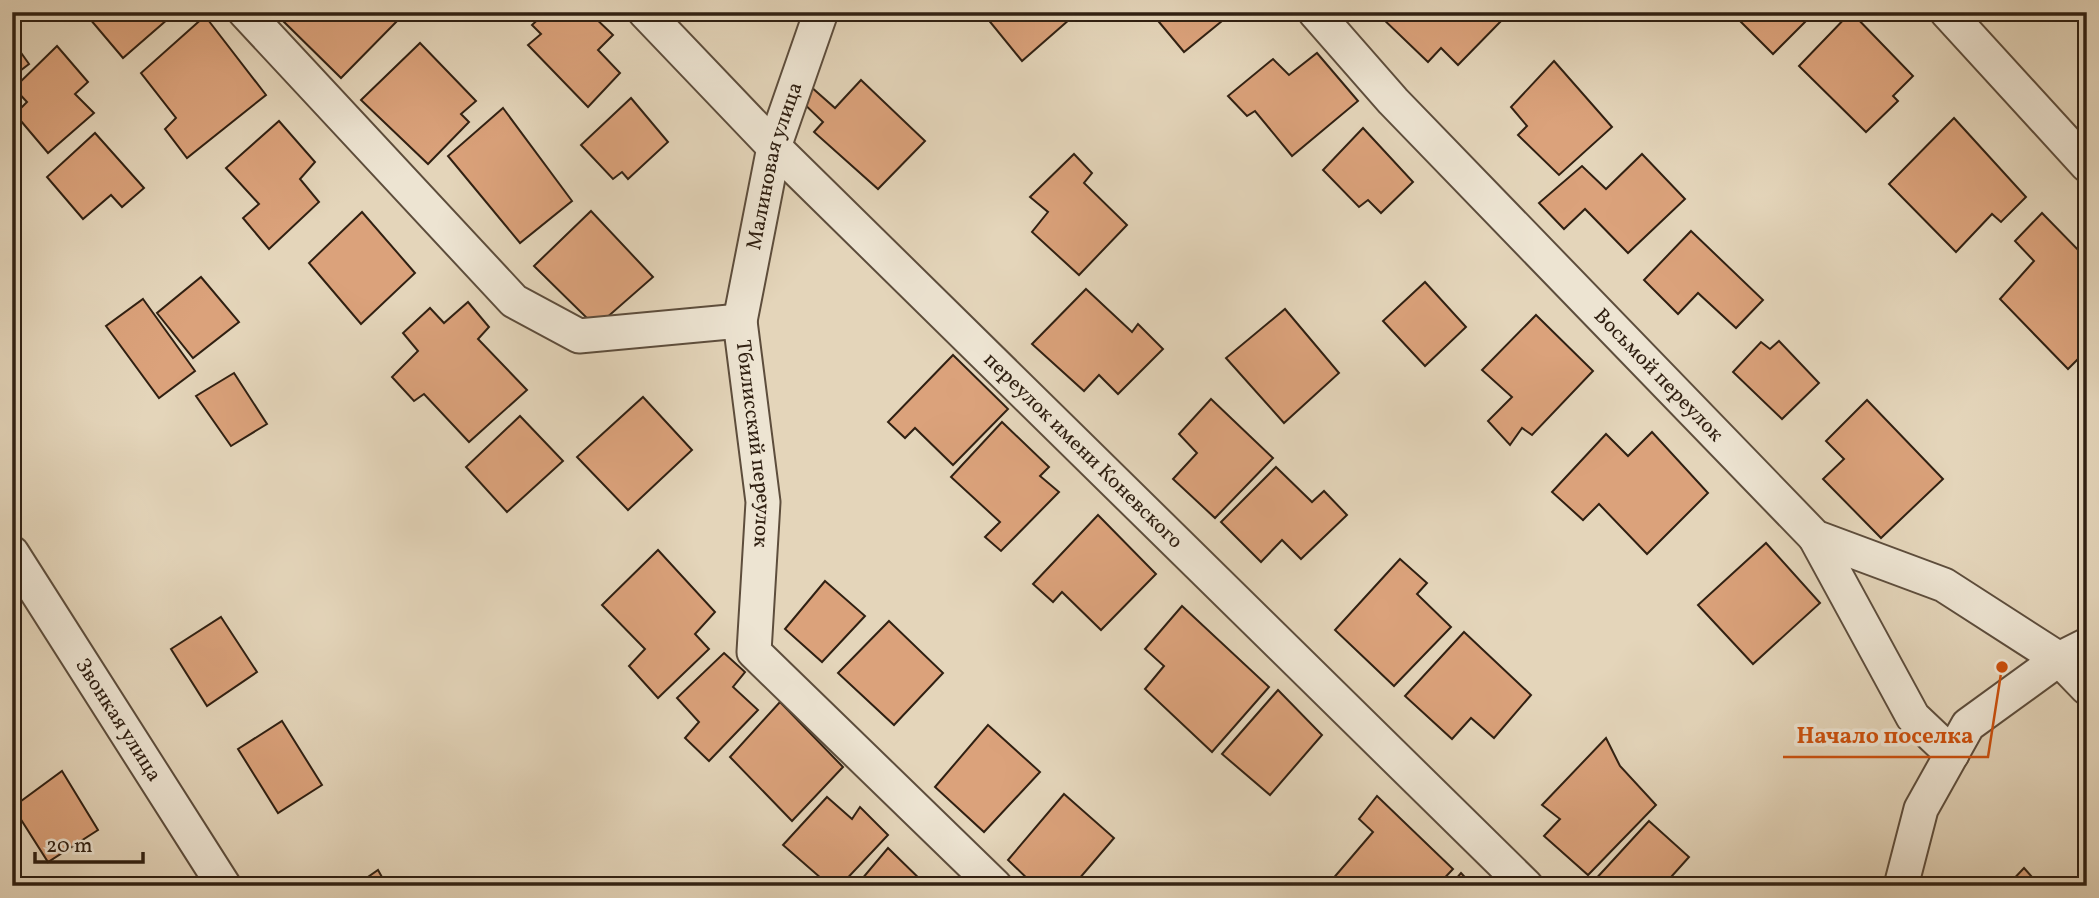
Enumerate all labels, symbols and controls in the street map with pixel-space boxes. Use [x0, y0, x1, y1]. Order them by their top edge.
street label: Малиновая улица [740, 78, 810, 252]
street label: Восьмой переулок [1587, 302, 1730, 448]
street label: Тбилисский переулок [728, 338, 778, 548]
street label: переулок имени Коневского [977, 346, 1189, 555]
street label: Звонкая улица [68, 653, 169, 787]
callout: Начало поселка [1783, 713, 1988, 757]
text: Начало поселка [1796, 721, 1974, 753]
scale bar [35, 821, 144, 865]
text: 20 m [46, 832, 92, 861]

